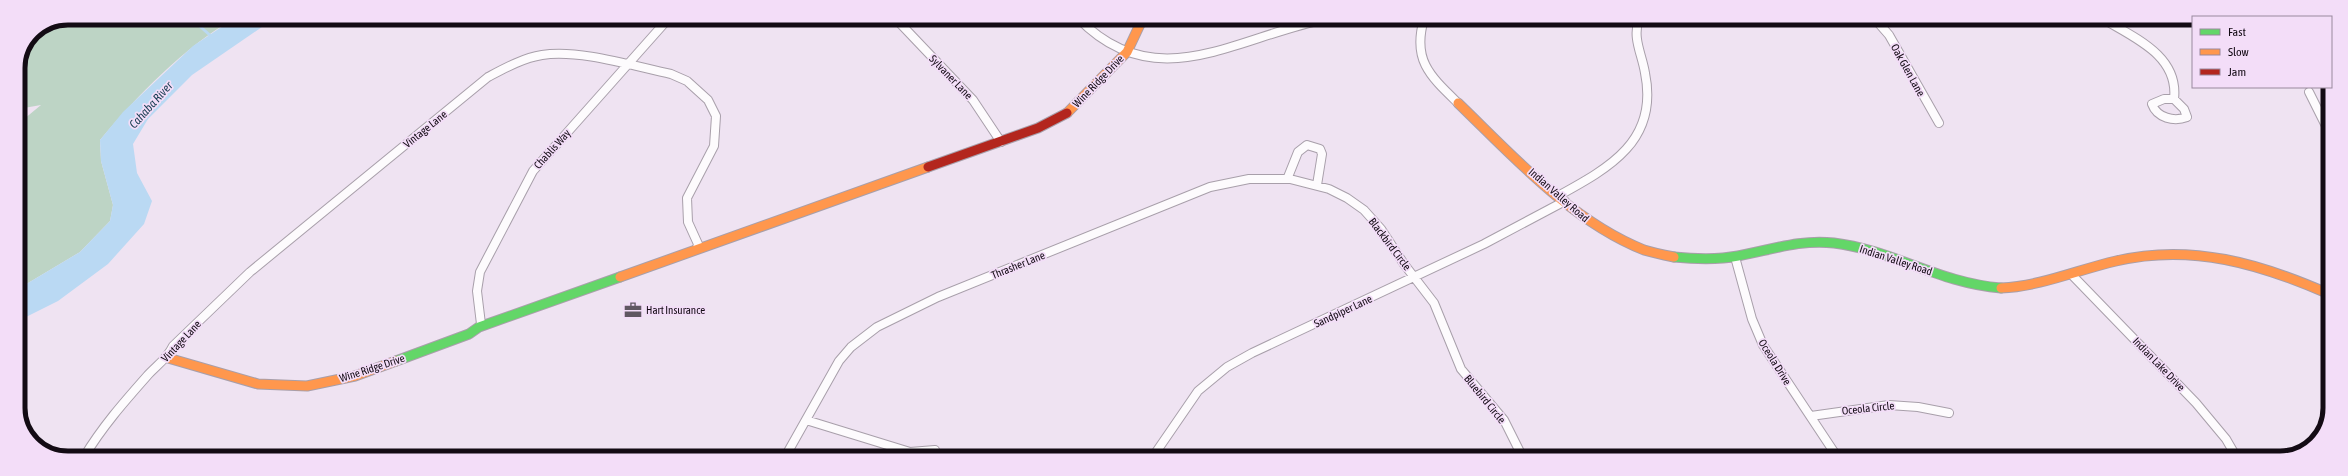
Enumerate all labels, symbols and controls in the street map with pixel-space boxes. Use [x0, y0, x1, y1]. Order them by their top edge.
legend [2192, 16, 2332, 88]
text: Fast [2228, 25, 2246, 39]
street label: Oak Glen Lane [1889, 42, 1927, 98]
text: Slow [2228, 45, 2249, 59]
street label: Wine Ridge Drive [1070, 52, 1126, 110]
street label: Sylvaner Lane [927, 53, 975, 101]
text: Jam [2228, 65, 2246, 79]
water label: Cahaba River [126, 78, 176, 131]
street label: Vintage Lane [401, 108, 449, 150]
street label: Chablis Way [531, 127, 573, 171]
street label: Indian Valley Road [1527, 166, 1591, 224]
street label: Blackbird Circle [1366, 215, 1414, 273]
street label: Indian Valley Road [1858, 243, 1934, 277]
street label: Thrasher Lane [989, 249, 1047, 281]
street label: Sandpiper Lane [1312, 292, 1374, 330]
office icon: Hart Insurance [623, 300, 643, 320]
place label: Hart Insurance [646, 304, 705, 316]
street label: Vintage Lane [159, 318, 203, 364]
street label: Indian Lake Drive [2130, 335, 2188, 393]
street label: Oceola Drive [1756, 337, 1794, 387]
street label: Wine Ridge Drive [338, 352, 406, 384]
street label: Bluebird Circle [1462, 372, 1508, 426]
street label: Oceola Circle [1841, 399, 1895, 417]

